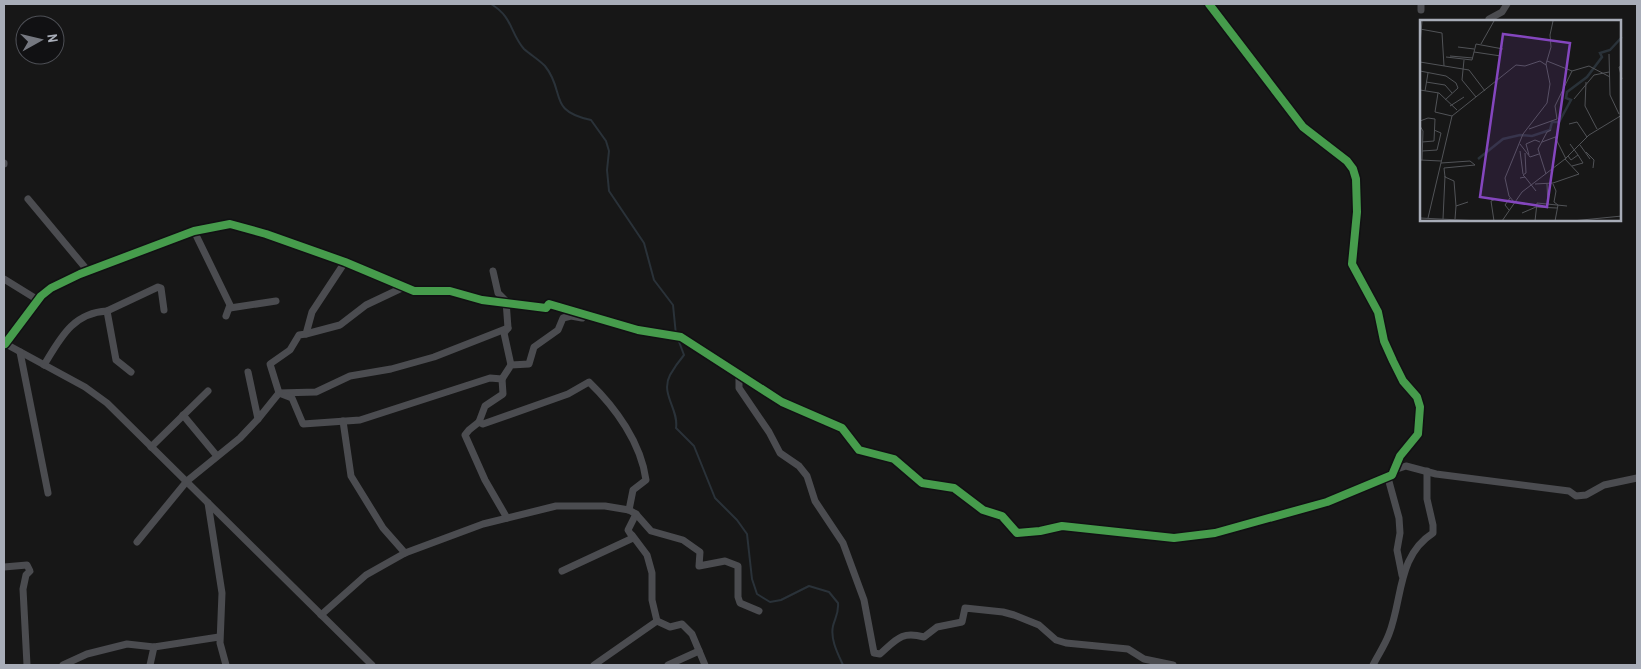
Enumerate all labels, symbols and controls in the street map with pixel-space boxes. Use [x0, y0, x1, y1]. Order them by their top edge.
north arrow [15, 15, 65, 65]
inset map [1420, 20, 1621, 221]
text: N [43, 33, 62, 44]

